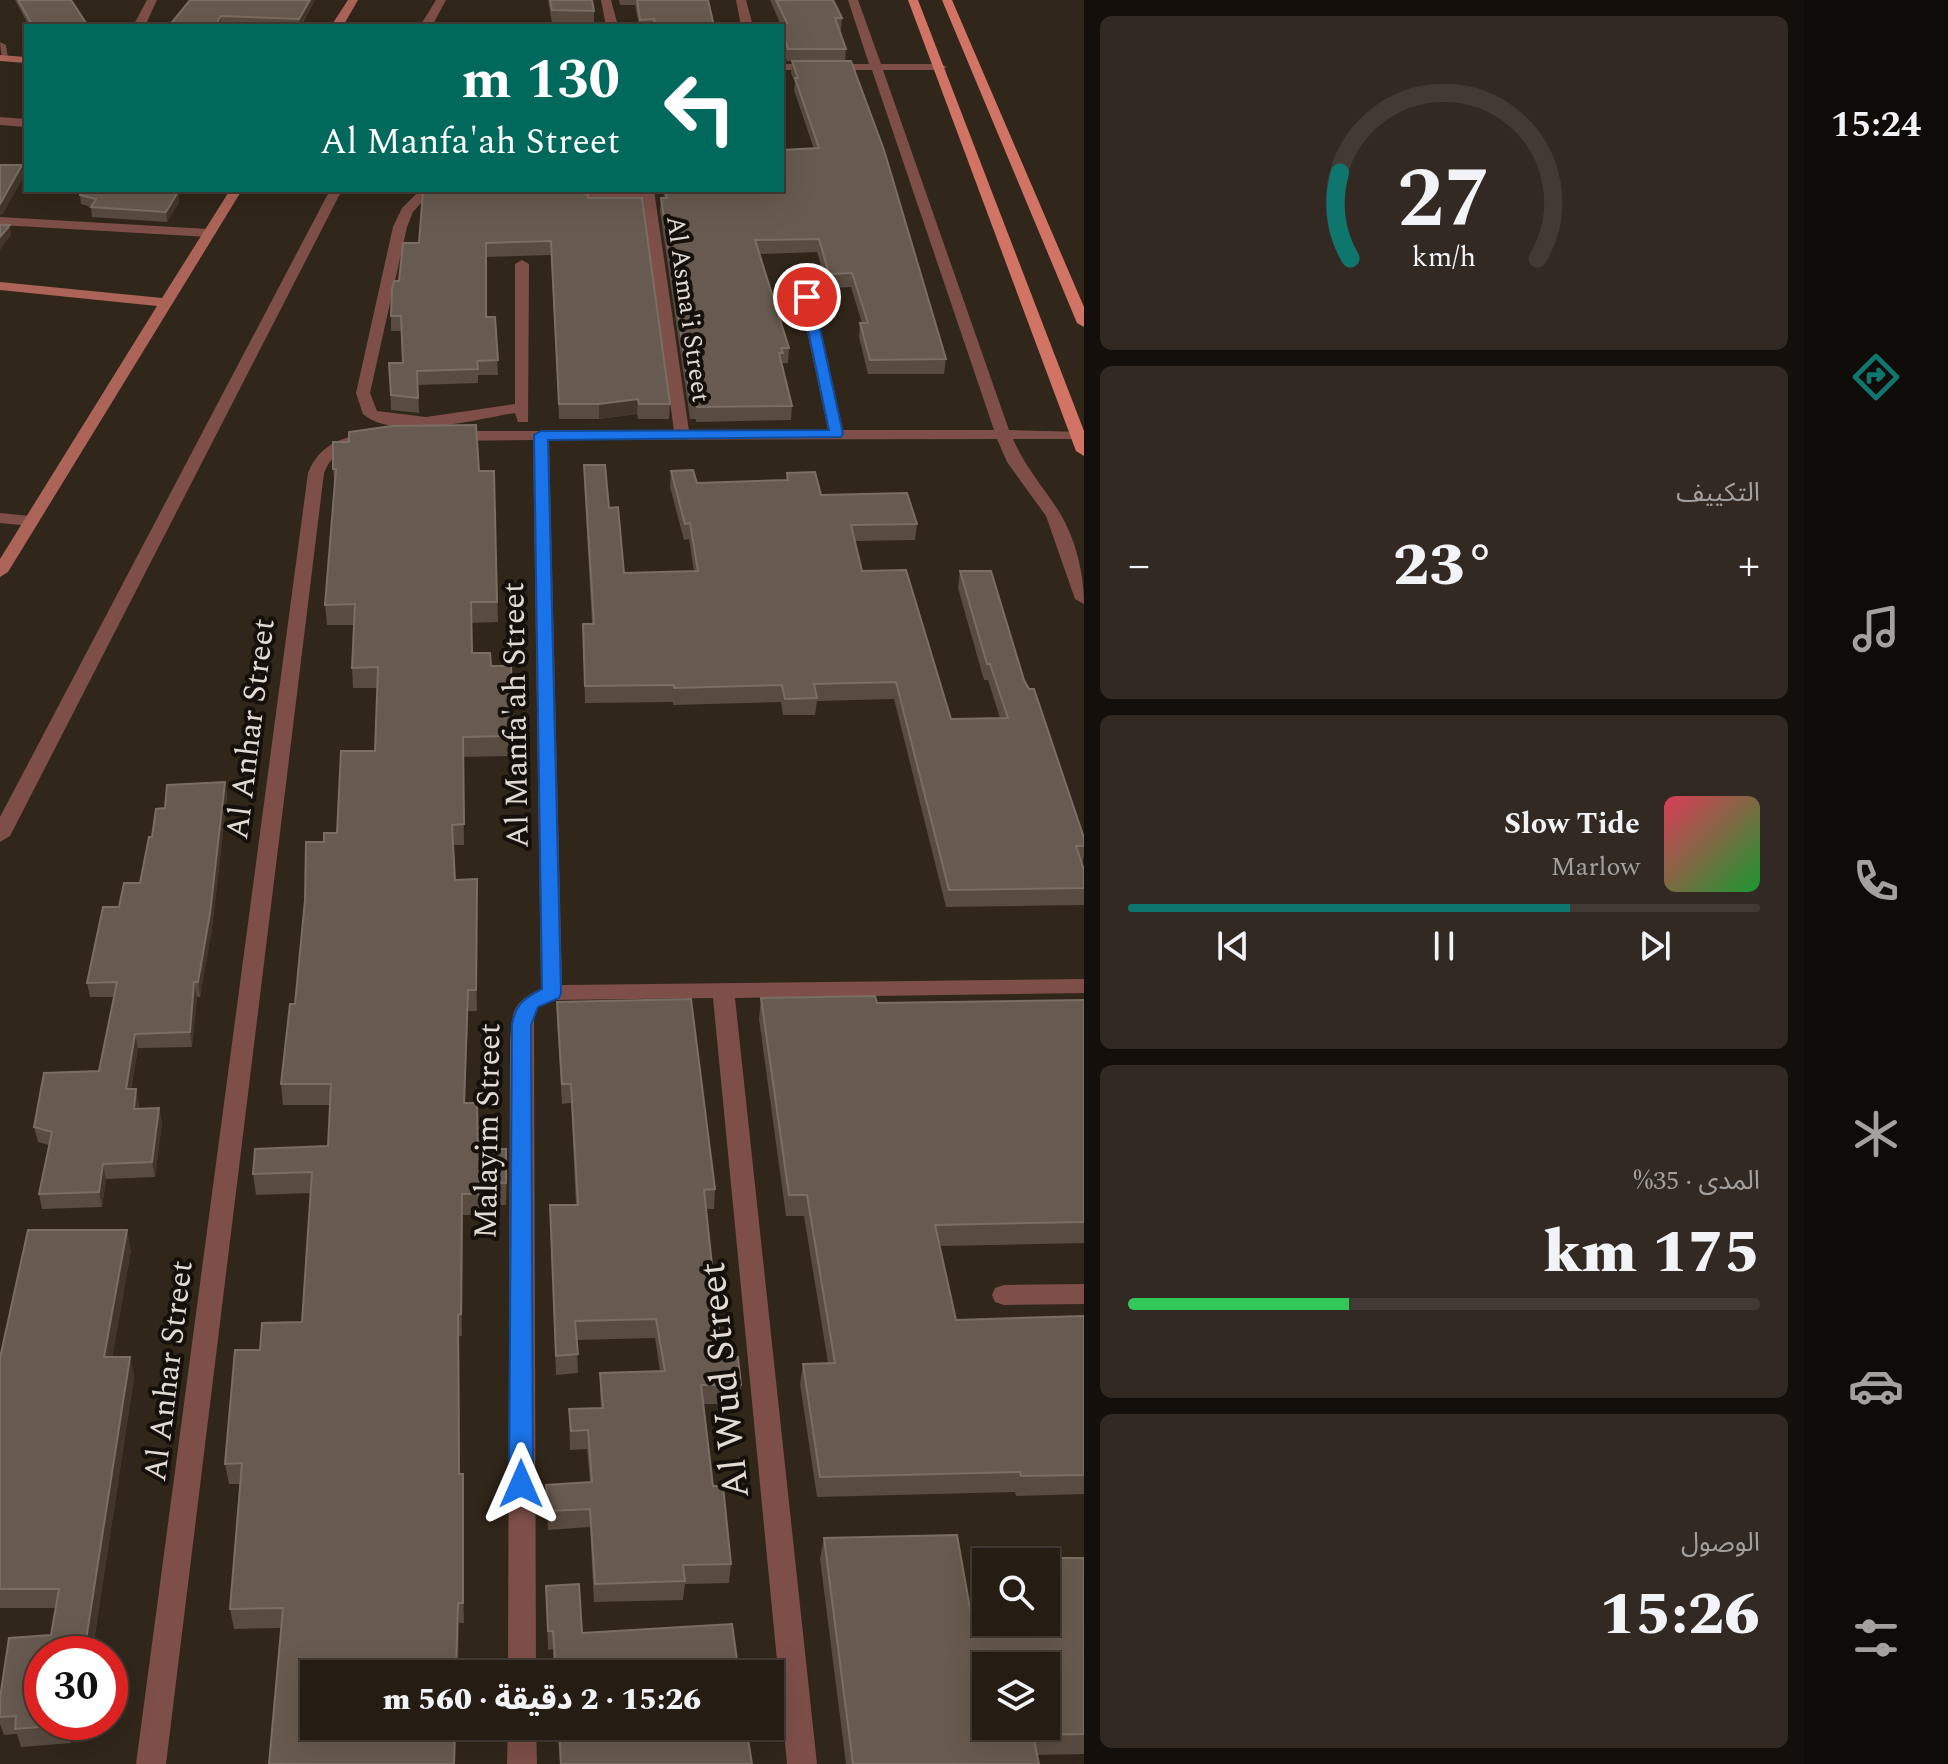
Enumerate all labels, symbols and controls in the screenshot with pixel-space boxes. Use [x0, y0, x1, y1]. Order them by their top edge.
text: 130 m [461, 38, 620, 123]
icon: left [648, 56, 752, 160]
text: 15:24 [1831, 98, 1921, 153]
text: Al Manfa'ah Street [320, 115, 620, 170]
text: 27 [1397, 136, 1491, 263]
street label: Al Asma'i Street [655, 213, 721, 405]
text: km/h [1412, 236, 1476, 279]
pin [773, 263, 841, 331]
icon: arrive [785, 275, 829, 319]
icon: directions [1848, 349, 1904, 405]
text: التكييف [1676, 473, 1760, 513]
text: 23° [1393, 520, 1495, 612]
text: − [1128, 532, 1150, 599]
text: + [1738, 532, 1760, 599]
street label: Al Manfa'ah Street [489, 581, 543, 849]
icon: music [1848, 601, 1904, 657]
street label: Al Anhar Street [213, 616, 289, 842]
text: Slow Tide [1504, 801, 1640, 847]
text: Marlow [1551, 847, 1640, 887]
icon: phone [1848, 853, 1904, 909]
icon: previous [1211, 924, 1255, 968]
icon: pause [1422, 924, 1466, 968]
icon: next [1633, 924, 1677, 968]
street label: Malayim Street [462, 1023, 514, 1239]
icon: climate [1848, 1106, 1904, 1162]
text: المدى · 35% [1633, 1161, 1760, 1201]
text: 175 km [1543, 1207, 1760, 1299]
street label: Al Anhar Street [131, 1258, 207, 1484]
street label: Al Wud Street [684, 1259, 766, 1501]
icon: car [1848, 1358, 1904, 1414]
position arrow [479, 1442, 563, 1526]
text: الوصول [1681, 1523, 1760, 1563]
map controls [972, 1548, 1060, 1740]
button: search [972, 1548, 1060, 1636]
text: 15:26 [1599, 1569, 1760, 1661]
icon: filters [1848, 1610, 1904, 1666]
speed limit sign: 30 [24, 1636, 128, 1740]
button: layers [972, 1652, 1060, 1740]
text: 15:26 · 2 دقيقة · 560 m [383, 1677, 701, 1723]

